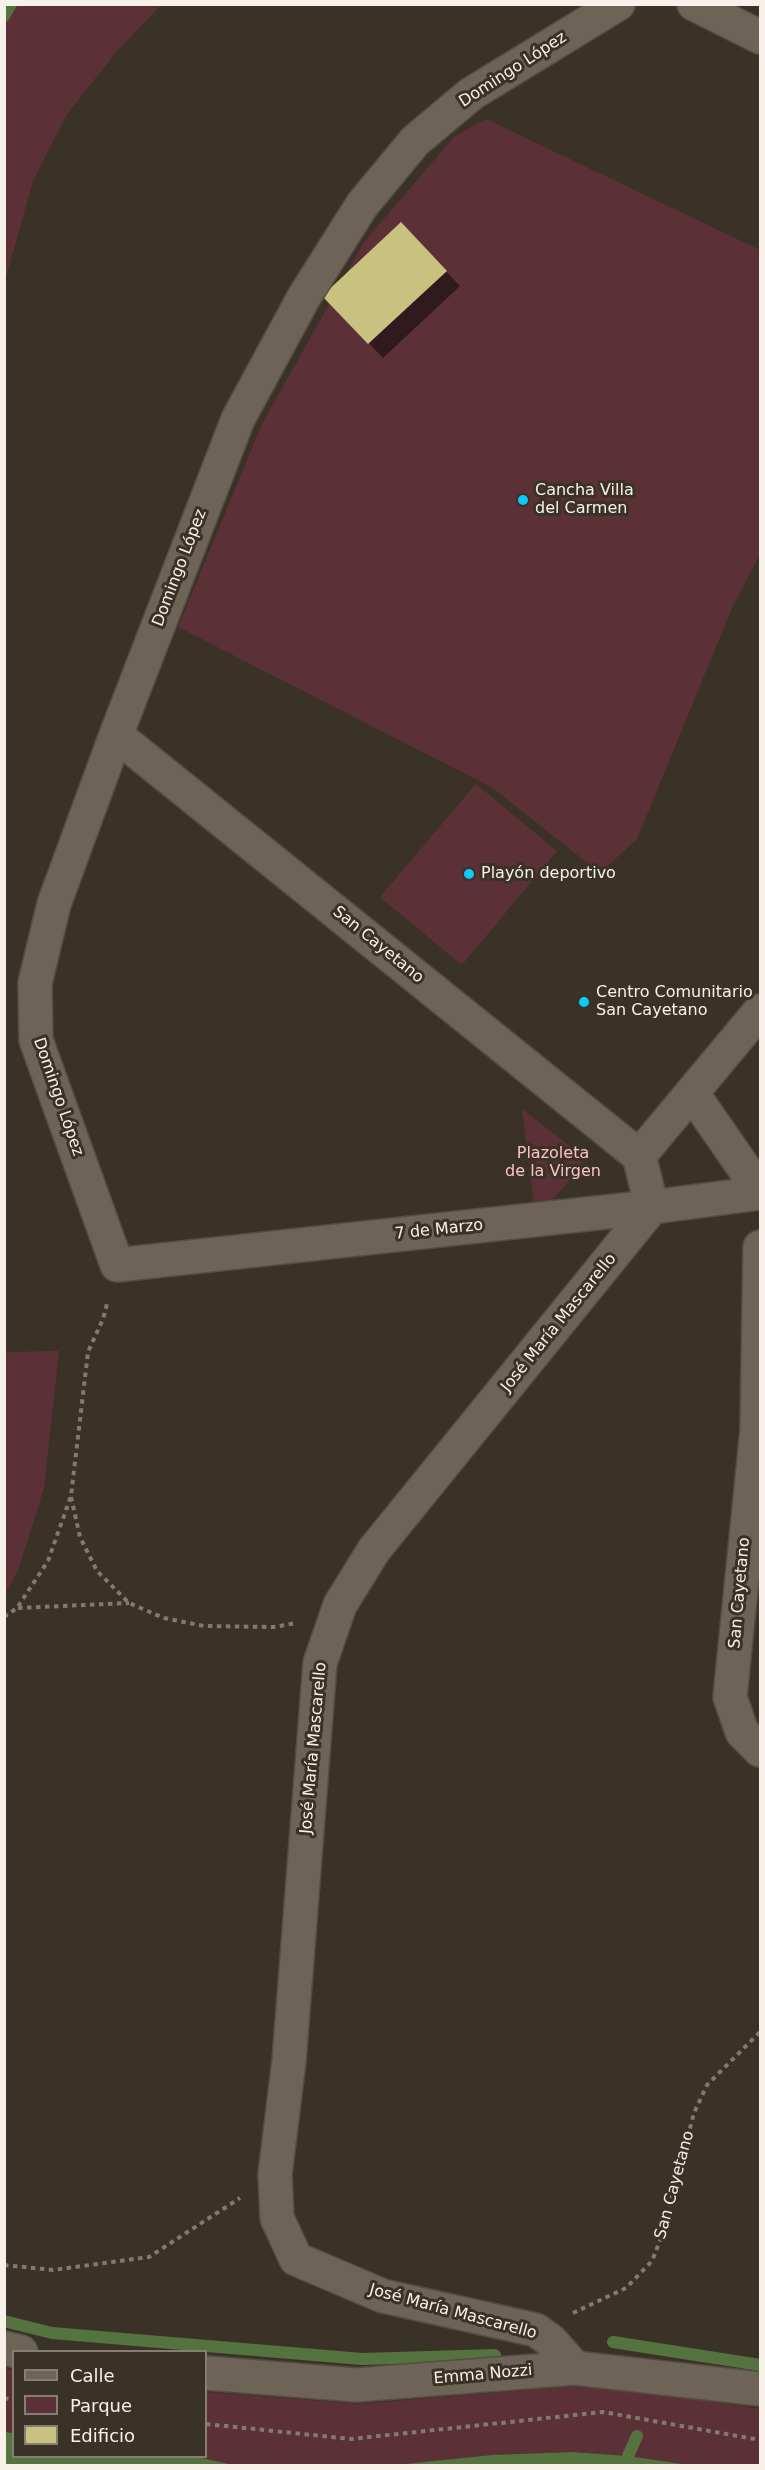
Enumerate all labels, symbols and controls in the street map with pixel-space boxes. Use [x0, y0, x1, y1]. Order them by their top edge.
street label: Domingo López [456, 28, 570, 112]
place label: Cancha Villa del Carmen [535, 481, 634, 519]
marker: Cancha Villa del Carmen [516, 493, 530, 507]
street label: Domingo López [149, 507, 211, 629]
place label: Playón deportivo [481, 864, 616, 884]
marker: Playón deportivo [462, 867, 476, 881]
street label: San Cayetano [329, 902, 427, 988]
place label: Centro Comunitario San Cayetano [596, 983, 753, 1021]
marker: Centro Comunitario San Cayetano [577, 995, 591, 1009]
street label: Domingo López [29, 1035, 87, 1159]
park label: Plazoleta de la Virgen [505, 1144, 601, 1182]
street label: 7 de Marzo [394, 1216, 484, 1244]
street label: José María Mascarello [497, 1250, 621, 1396]
street label: San Cayetano [726, 1537, 754, 1649]
street label: José María Mascarello [297, 1661, 331, 1835]
street label: San Cayetano [651, 2129, 699, 2241]
street label: José María Mascarello [367, 2280, 539, 2344]
legend [12, 2350, 207, 2458]
street label: Emma Nozzi [433, 2361, 533, 2389]
text: Calle [70, 2365, 115, 2386]
text: Parque [70, 2395, 132, 2416]
text: Edificio [70, 2425, 135, 2446]

